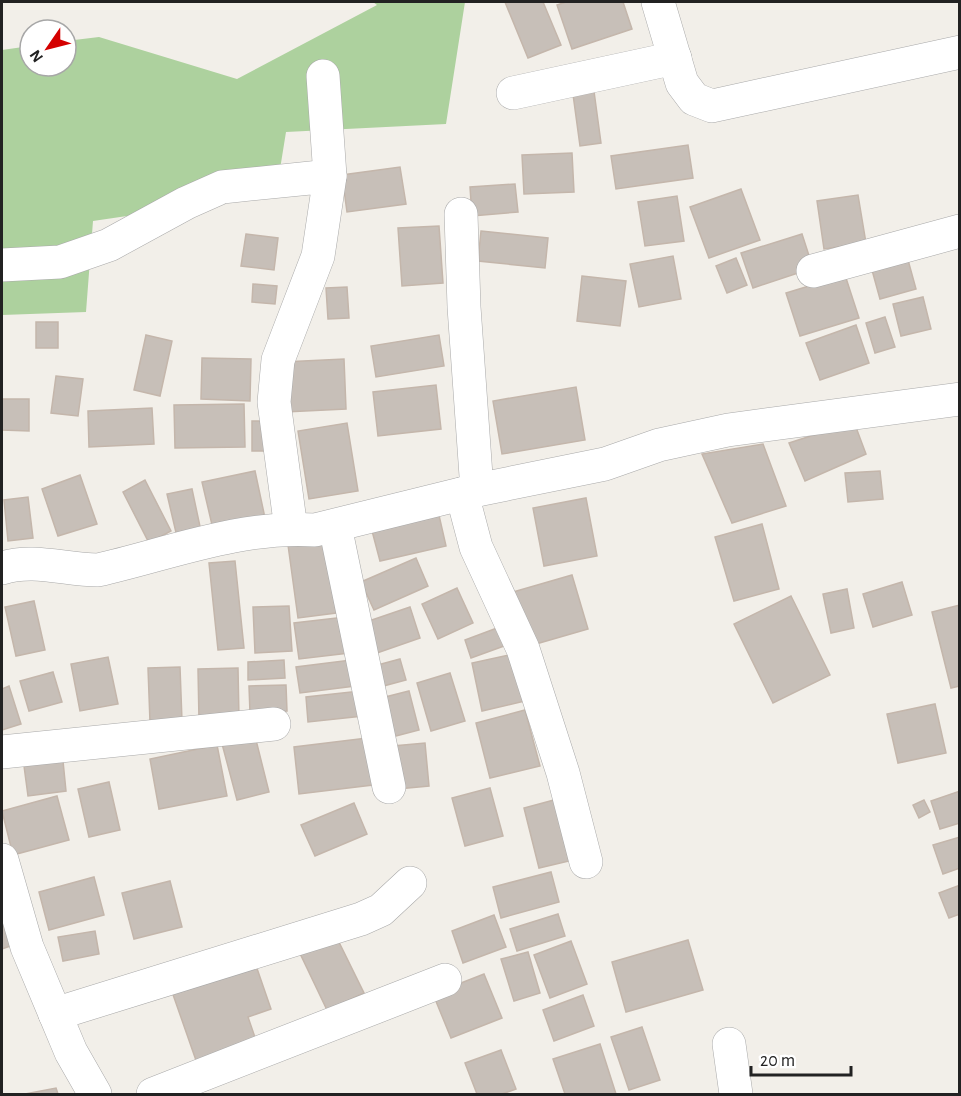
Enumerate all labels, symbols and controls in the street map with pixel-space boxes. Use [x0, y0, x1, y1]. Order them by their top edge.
north arrow [18, 18, 78, 78]
text: N [27, 47, 46, 65]
scale bar [751, 1039, 852, 1077]
text: 20 m [760, 1052, 795, 1070]

